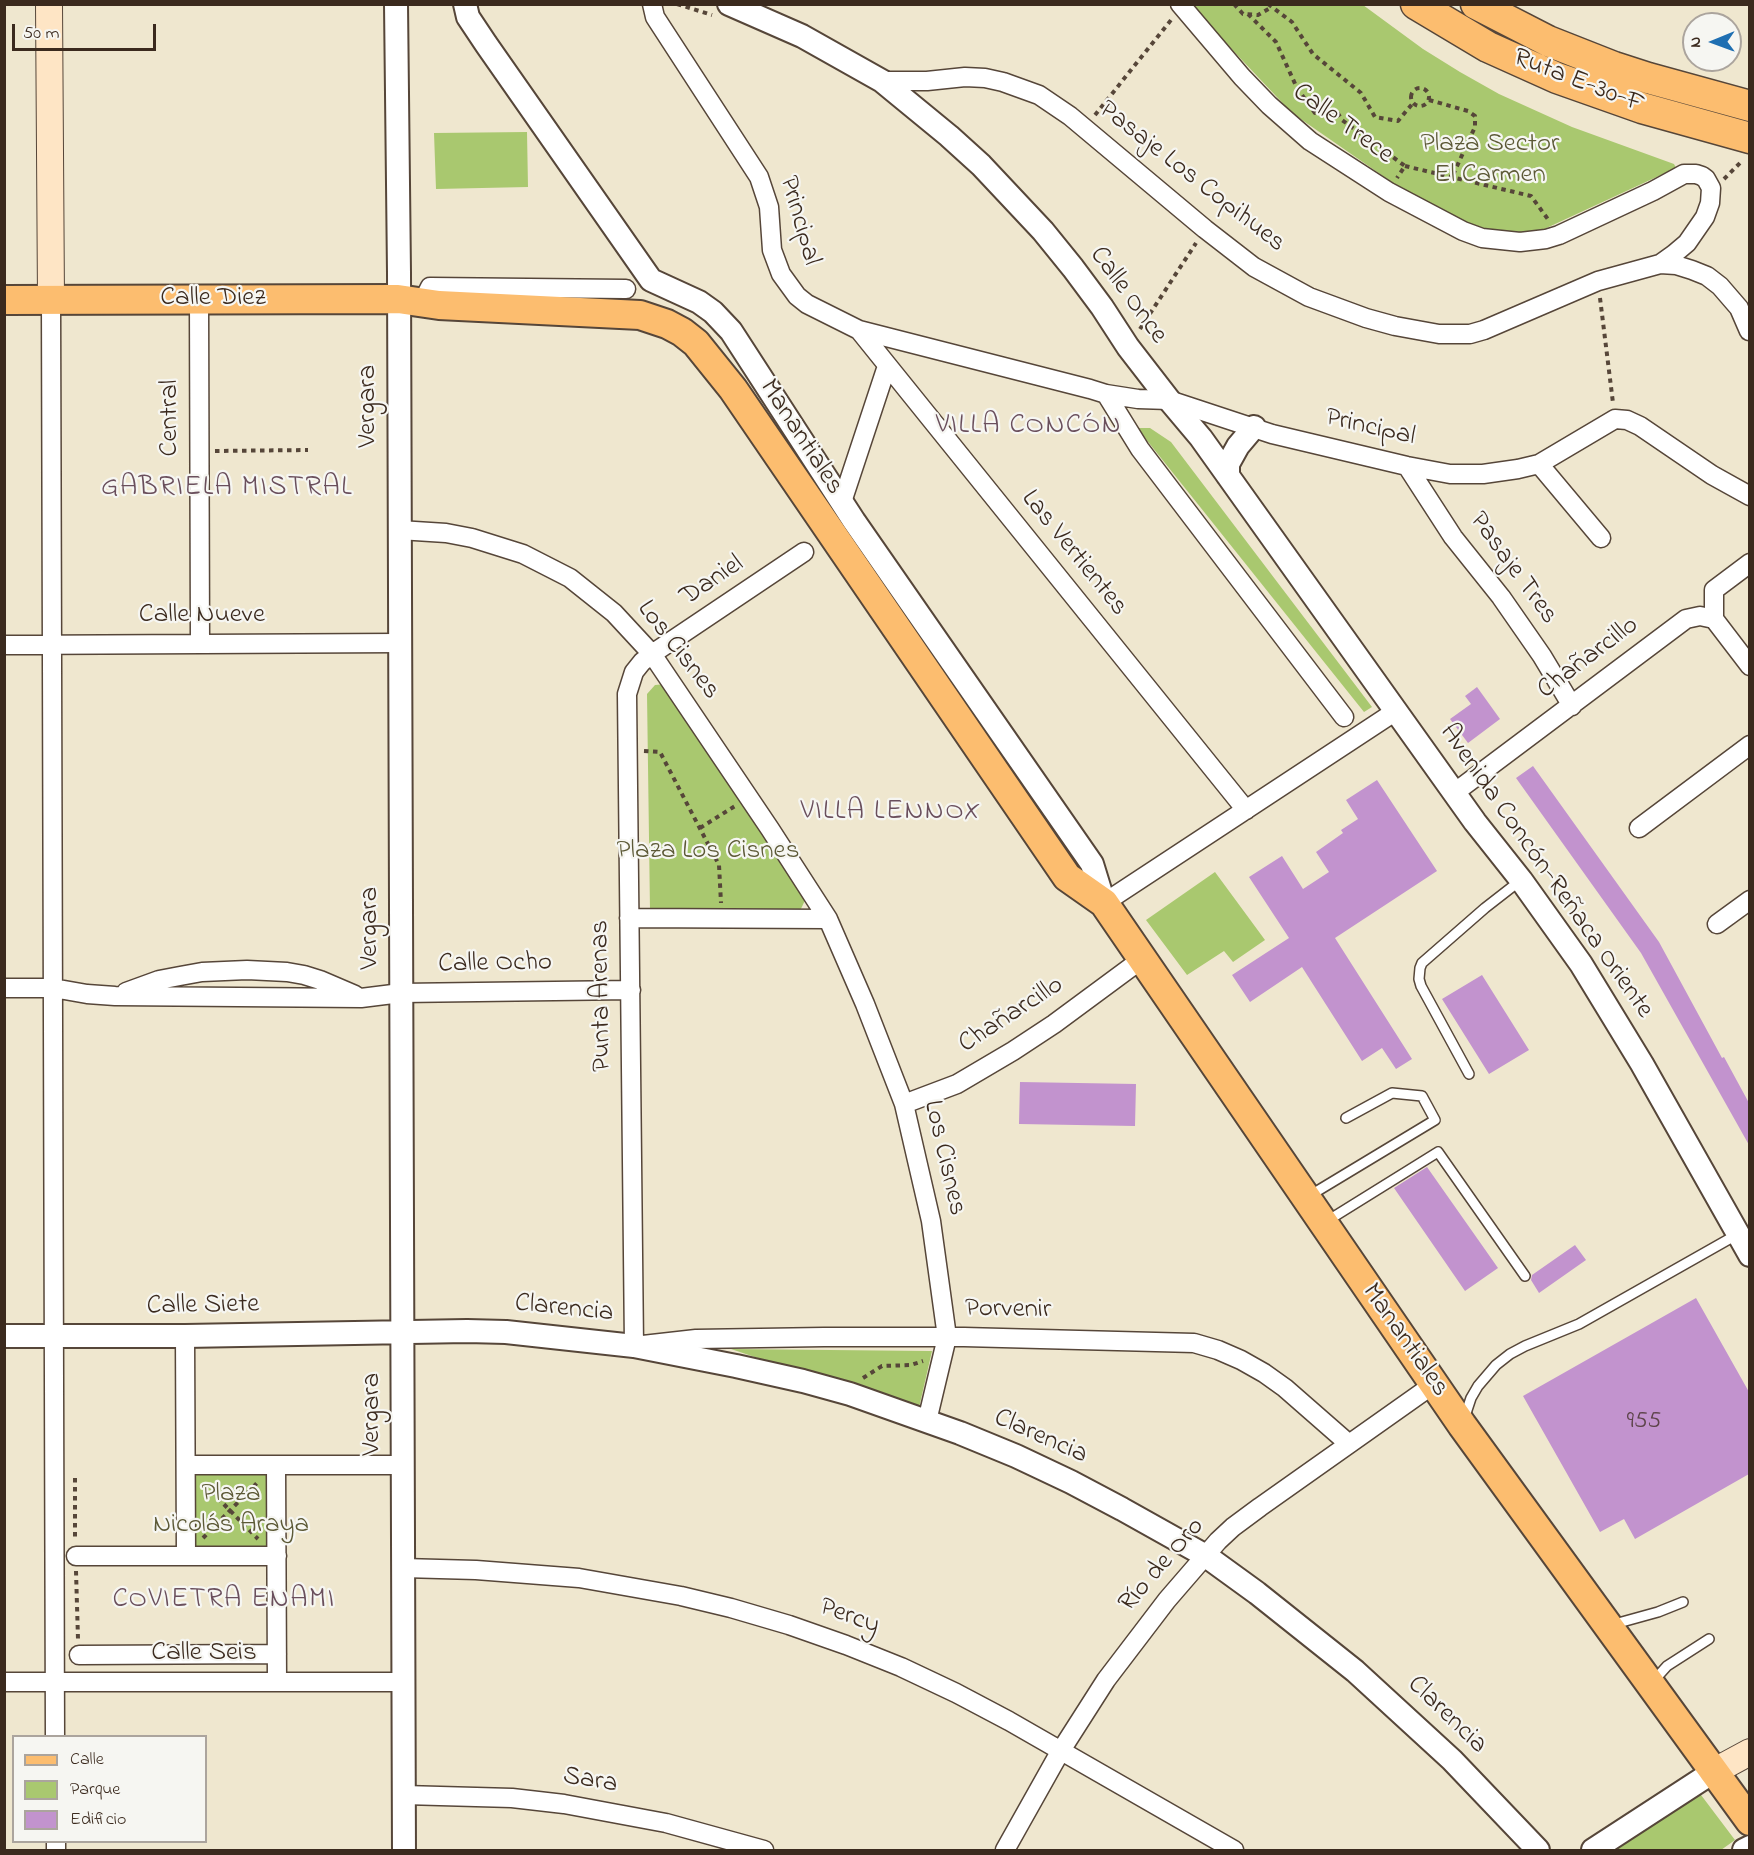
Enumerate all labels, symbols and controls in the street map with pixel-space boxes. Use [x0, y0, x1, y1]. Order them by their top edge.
scale bar [15, 12, 159, 50]
north arrow [1682, 12, 1742, 72]
text: 50 m [23, 21, 60, 47]
text: N [1684, 37, 1708, 48]
street label: Ruta E-30-F [1508, 43, 1648, 123]
street label: Calle Trece [1285, 77, 1399, 173]
street label: Pasaje Los Copihues [1091, 95, 1291, 261]
park label: Plaza Sector El Carmen [1421, 130, 1559, 193]
street label: Principal [770, 173, 826, 269]
street label: Calle Once [1081, 241, 1173, 351]
street label: Calle Diez [160, 284, 266, 316]
street label: Vergara [354, 365, 386, 447]
street label: Manantiales [751, 374, 849, 502]
street label: Central [156, 380, 188, 456]
street label: Principal [1322, 403, 1418, 455]
district label: VILLA CONCÓN [936, 410, 1122, 444]
district label: GABRIELA MISTRAL [101, 472, 353, 506]
street label: Las Vertientes [1012, 485, 1134, 623]
street label: Pasaje Tres [1460, 507, 1564, 631]
street label: Daniel [675, 549, 751, 615]
street label: Los Cisnes [628, 595, 726, 707]
street label: Calle Nueve [139, 601, 265, 633]
street label: Chañarcillo [1532, 610, 1646, 708]
street label: Avenida Concón-Reñaca Oriente [1431, 719, 1659, 1025]
district label: VILLA LENNOX [800, 796, 982, 830]
park label: Plaza Los Cisnes [617, 837, 799, 869]
street label: Vergara [356, 887, 388, 969]
street label: Punta Arenas [585, 920, 621, 1072]
street label: Calle Ocho [438, 948, 552, 982]
street label: Chañarcillo [954, 970, 1070, 1062]
street label: Los Cisnes [914, 1097, 972, 1219]
street label: Manantiales [1353, 1278, 1455, 1404]
street label: Clarencia [513, 1289, 615, 1331]
street label: Calle Siete [146, 1290, 260, 1324]
street label: Porvenir [965, 1294, 1051, 1328]
street label: Vergara [358, 1373, 390, 1455]
street label: Clarencia [988, 1403, 1092, 1473]
house number: 955 [1627, 1409, 1661, 1437]
park label: Plaza Nicolás Araya [153, 1480, 309, 1543]
street label: Río de Oro [1113, 1512, 1213, 1620]
district label: COVIETRA ENAMI [112, 1584, 336, 1618]
street label: Percy [815, 1592, 883, 1644]
street label: Calle Seis [151, 1639, 257, 1671]
street label: Clarencia [1399, 1670, 1493, 1762]
legend [12, 1735, 207, 1843]
text: Calle [70, 1747, 104, 1773]
street label: Sara [560, 1762, 620, 1802]
text: Parque [70, 1777, 120, 1803]
text: Edificio [70, 1807, 126, 1833]

